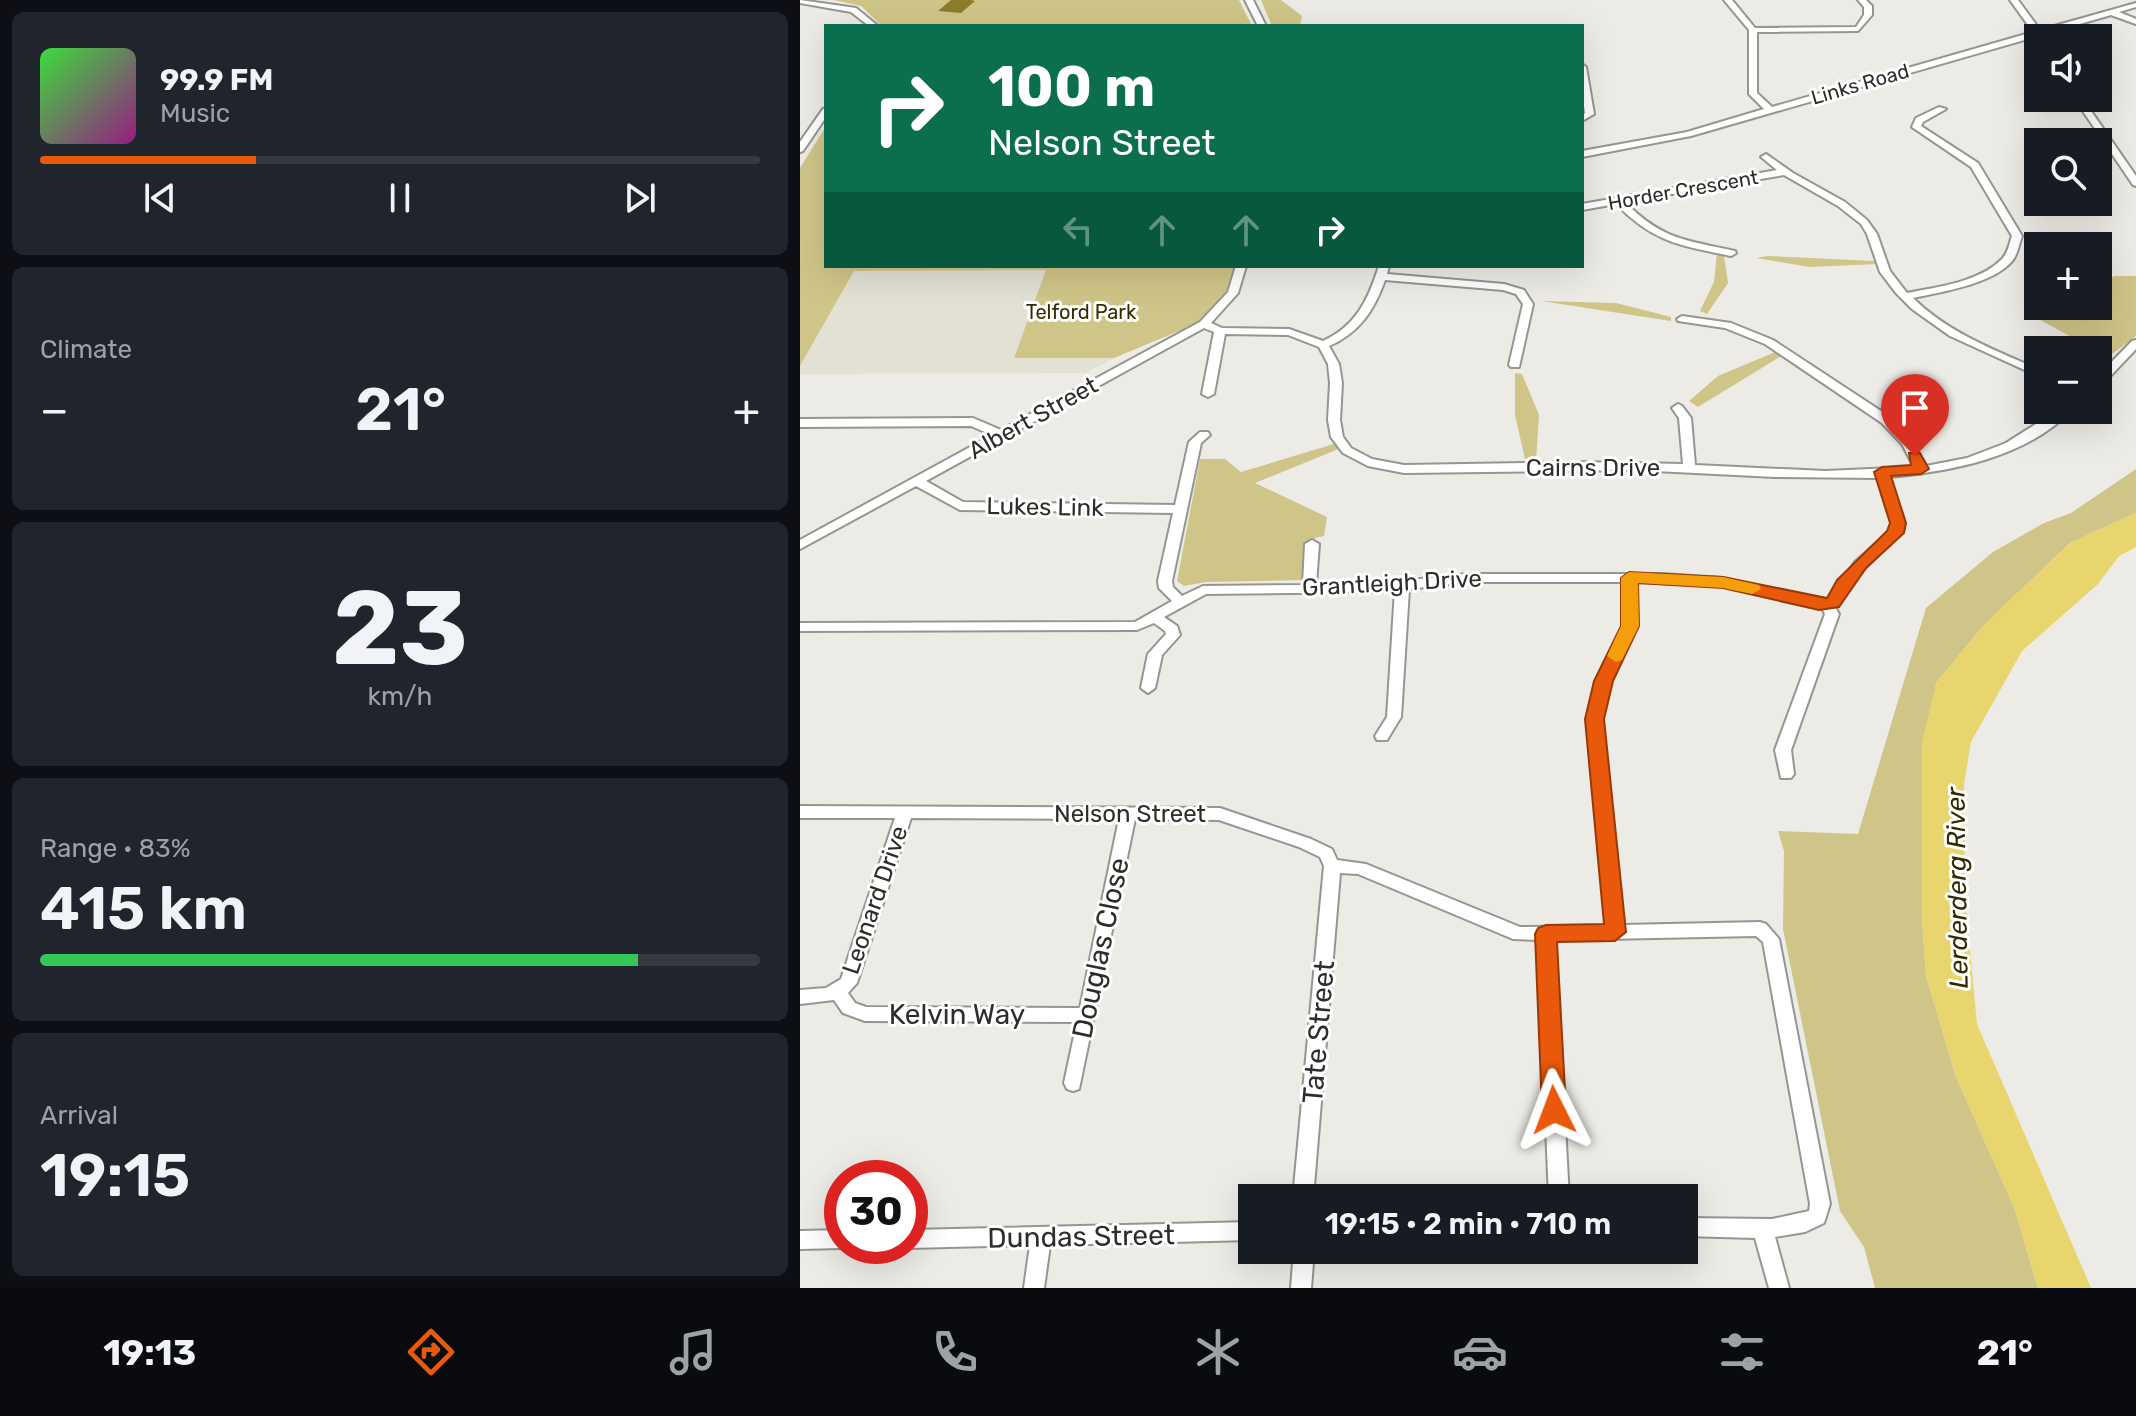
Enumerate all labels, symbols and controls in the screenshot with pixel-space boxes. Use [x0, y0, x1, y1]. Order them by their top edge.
map controls [2024, 24, 2112, 424]
button: sound [2024, 24, 2112, 112]
text: 100 m [988, 54, 1155, 120]
icon: right [856, 56, 960, 160]
street label: Links Road [1808, 59, 1912, 109]
text: 99.9 FM [160, 62, 273, 98]
text: Music [160, 98, 230, 129]
text: Nelson Street [988, 121, 1216, 164]
button: search [2024, 128, 2112, 216]
street label: Horder Crescent [1606, 165, 1760, 215]
icon: previous [138, 176, 182, 220]
icon: pause [378, 176, 422, 220]
icon: next [618, 176, 662, 220]
icon: left [1056, 208, 1100, 252]
icon: ahead [1140, 208, 1184, 252]
icon: ahead [1224, 208, 1268, 252]
icon: right [1308, 208, 1352, 252]
button: + [2024, 232, 2112, 320]
park label: Telford Park [1026, 300, 1137, 324]
text: Climate [40, 334, 132, 365]
button: − [2024, 336, 2112, 424]
street label: Albert Street [963, 371, 1103, 465]
text: 21° [355, 374, 446, 445]
pin [1881, 374, 1949, 456]
text: − [40, 384, 69, 436]
text: + [733, 384, 760, 436]
icon: arrive [1893, 386, 1937, 430]
street label: Cairns Drive [1526, 454, 1660, 482]
street label: Lukes Link [986, 492, 1104, 522]
street label: Grantleigh Drive [1301, 564, 1483, 602]
text: 23 [332, 567, 468, 690]
text: km/h [368, 681, 432, 712]
water label: Lerderderg River [1940, 786, 1975, 989]
street label: Nelson Street [1054, 800, 1206, 828]
street label: Leonard Drive [837, 822, 913, 978]
text: Range · 83% [40, 833, 191, 864]
street label: Douglas Close [1065, 855, 1136, 1041]
text: 415 km [40, 873, 247, 944]
street label: Tate Street [1296, 959, 1341, 1105]
street label: Kelvin Way [889, 998, 1025, 1031]
position arrow [1512, 1068, 1596, 1152]
text: Arrival [40, 1100, 118, 1131]
text: 19:15 [40, 1140, 190, 1211]
speed limit sign: 30 [824, 1160, 928, 1264]
text: 19:15 · 2 min · 710 m [1325, 1206, 1611, 1242]
street label: Dundas Street [987, 1218, 1175, 1255]
icon: directions [403, 1324, 459, 1380]
icon: music [665, 1324, 721, 1380]
icon: phone [927, 1324, 983, 1380]
icon: climate [1190, 1324, 1246, 1380]
icon: car [1452, 1324, 1508, 1380]
icon: filters [1714, 1324, 1770, 1380]
text: 19:13 [103, 1331, 196, 1374]
text: 21° [1977, 1331, 2033, 1374]

